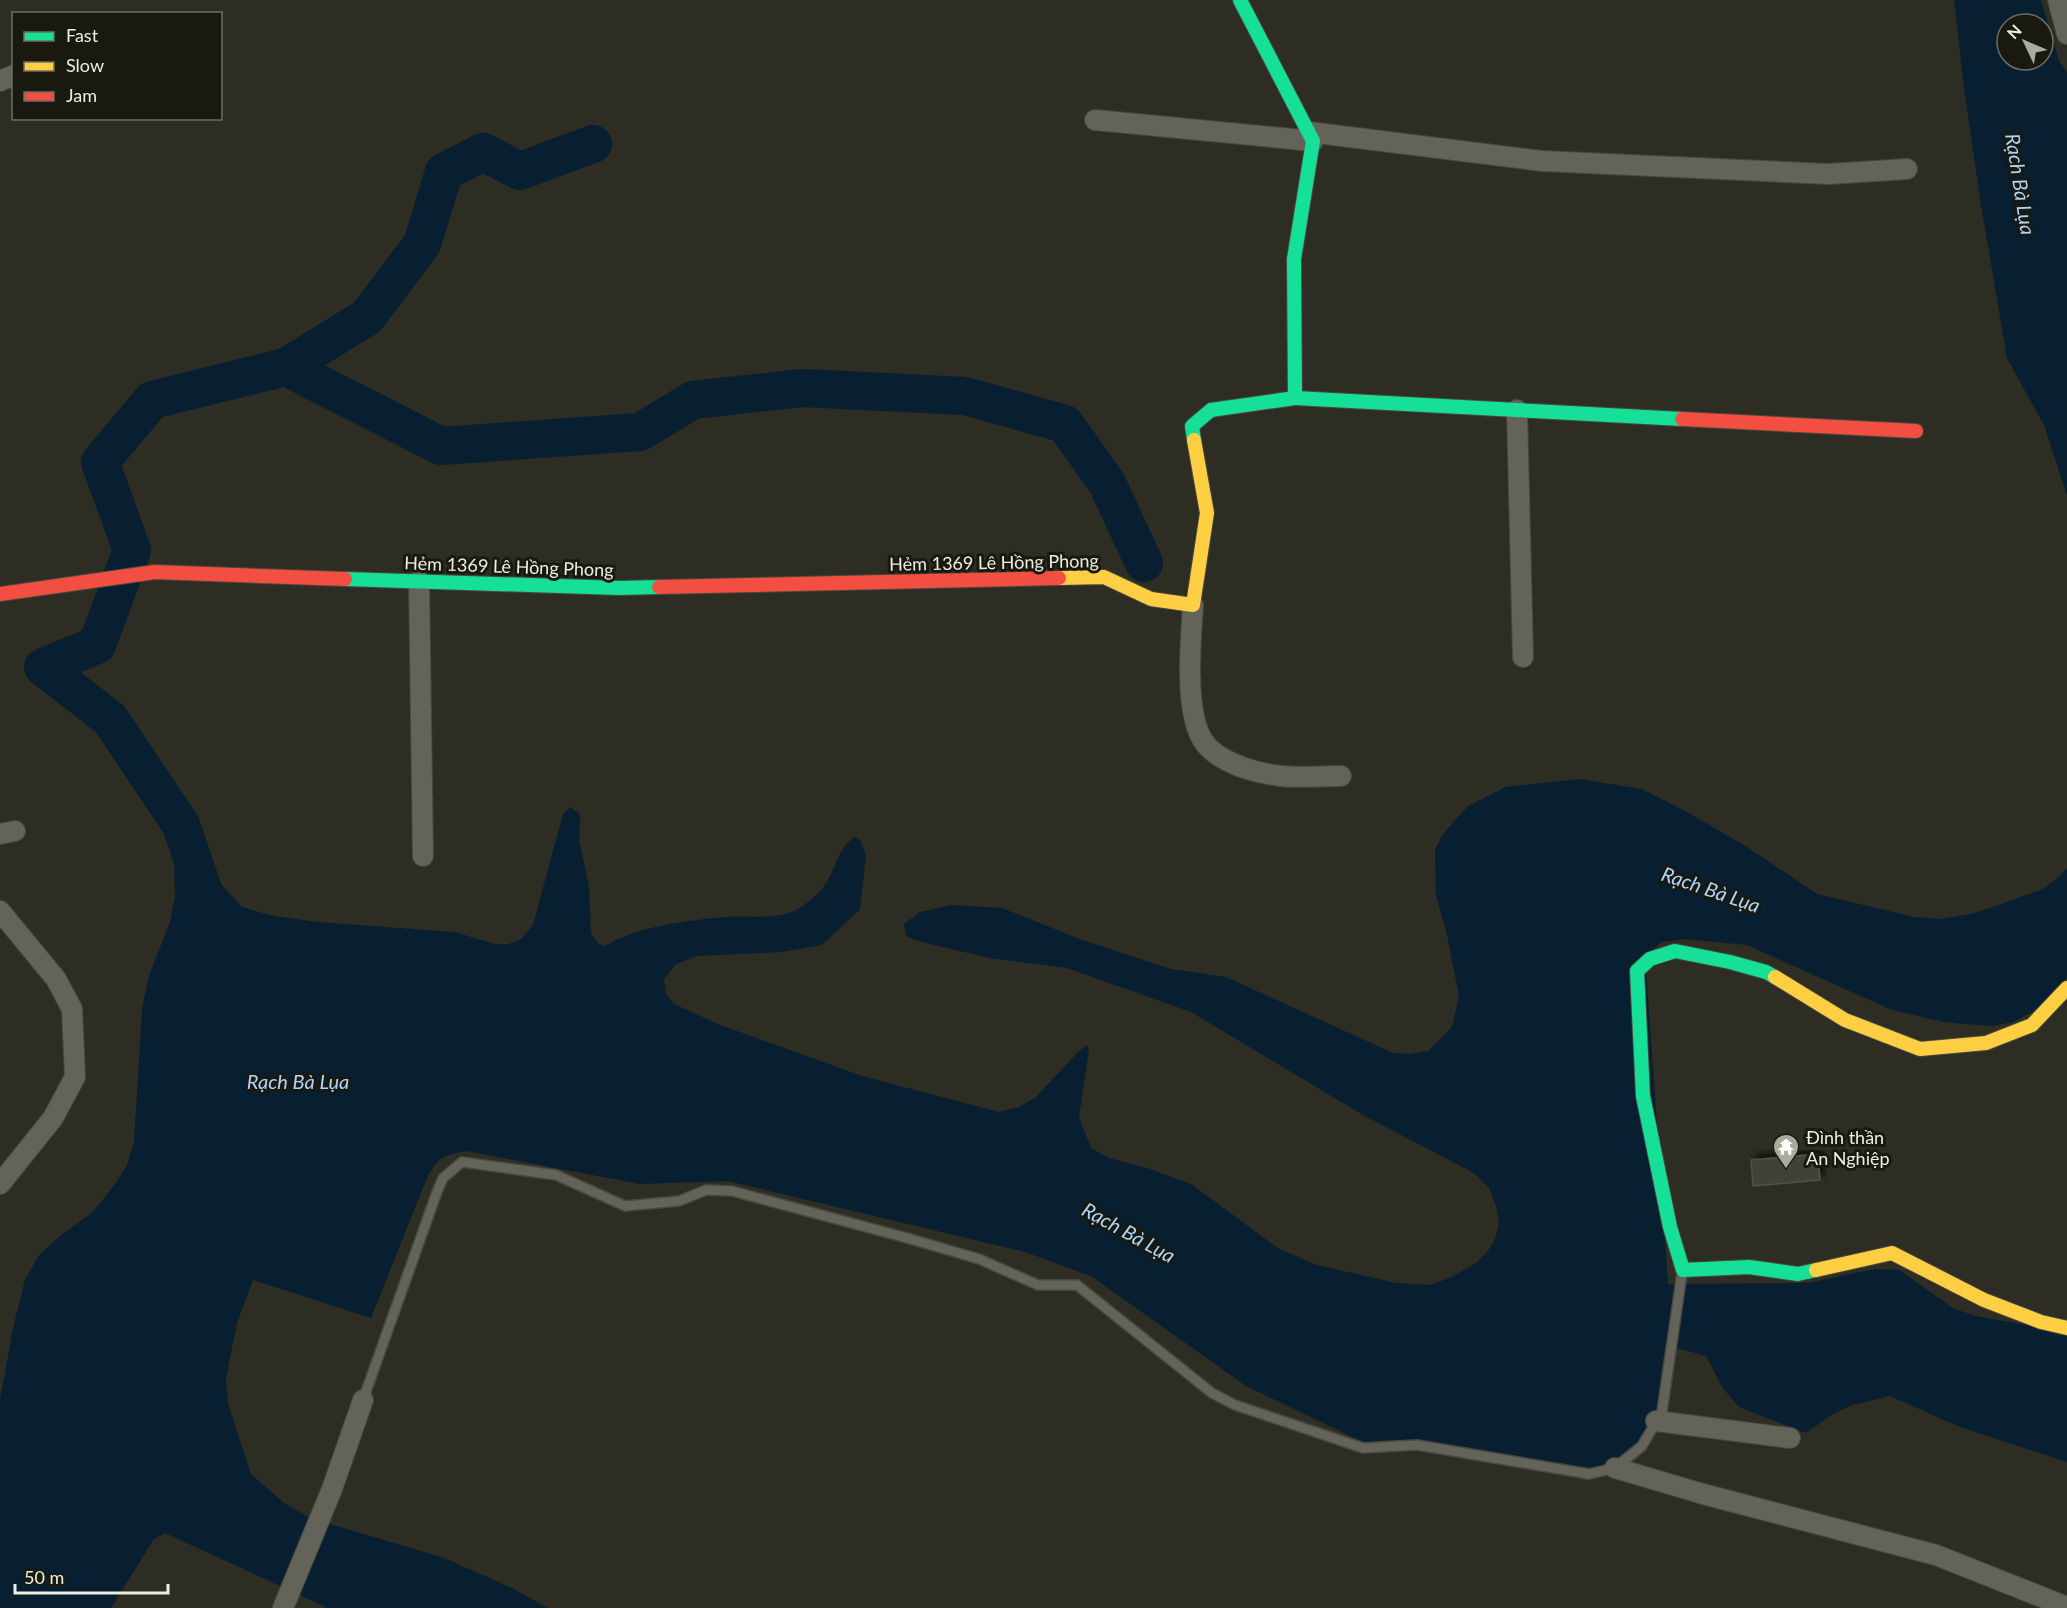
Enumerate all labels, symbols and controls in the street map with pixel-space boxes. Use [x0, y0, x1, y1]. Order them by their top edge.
legend [12, 12, 222, 120]
north arrow [1995, 12, 2055, 72]
text: N [2003, 20, 2025, 42]
text: Fast [66, 24, 99, 46]
text: Slow [66, 54, 104, 76]
text: Jam [66, 84, 97, 106]
water label: Rạch Bà Lụa [2001, 132, 2041, 236]
street label: Hẻm 1369 Lê Hồng Phong [889, 549, 1099, 575]
street label: Hẻm 1369 Lê Hồng Phong [404, 551, 614, 581]
water label: Rạch Bà Lụa [1659, 861, 1763, 917]
water label: Rạch Bà Lụa [247, 1069, 349, 1093]
place label: Đình thần An Nghiệp [1806, 1126, 1890, 1169]
temple icon: Đình thần An Nghiệp [1771, 1132, 1801, 1170]
water label: Rạch Bà Lụa [1078, 1197, 1180, 1267]
scale bar [15, 1557, 168, 1595]
text: 50 m [24, 1566, 64, 1588]

